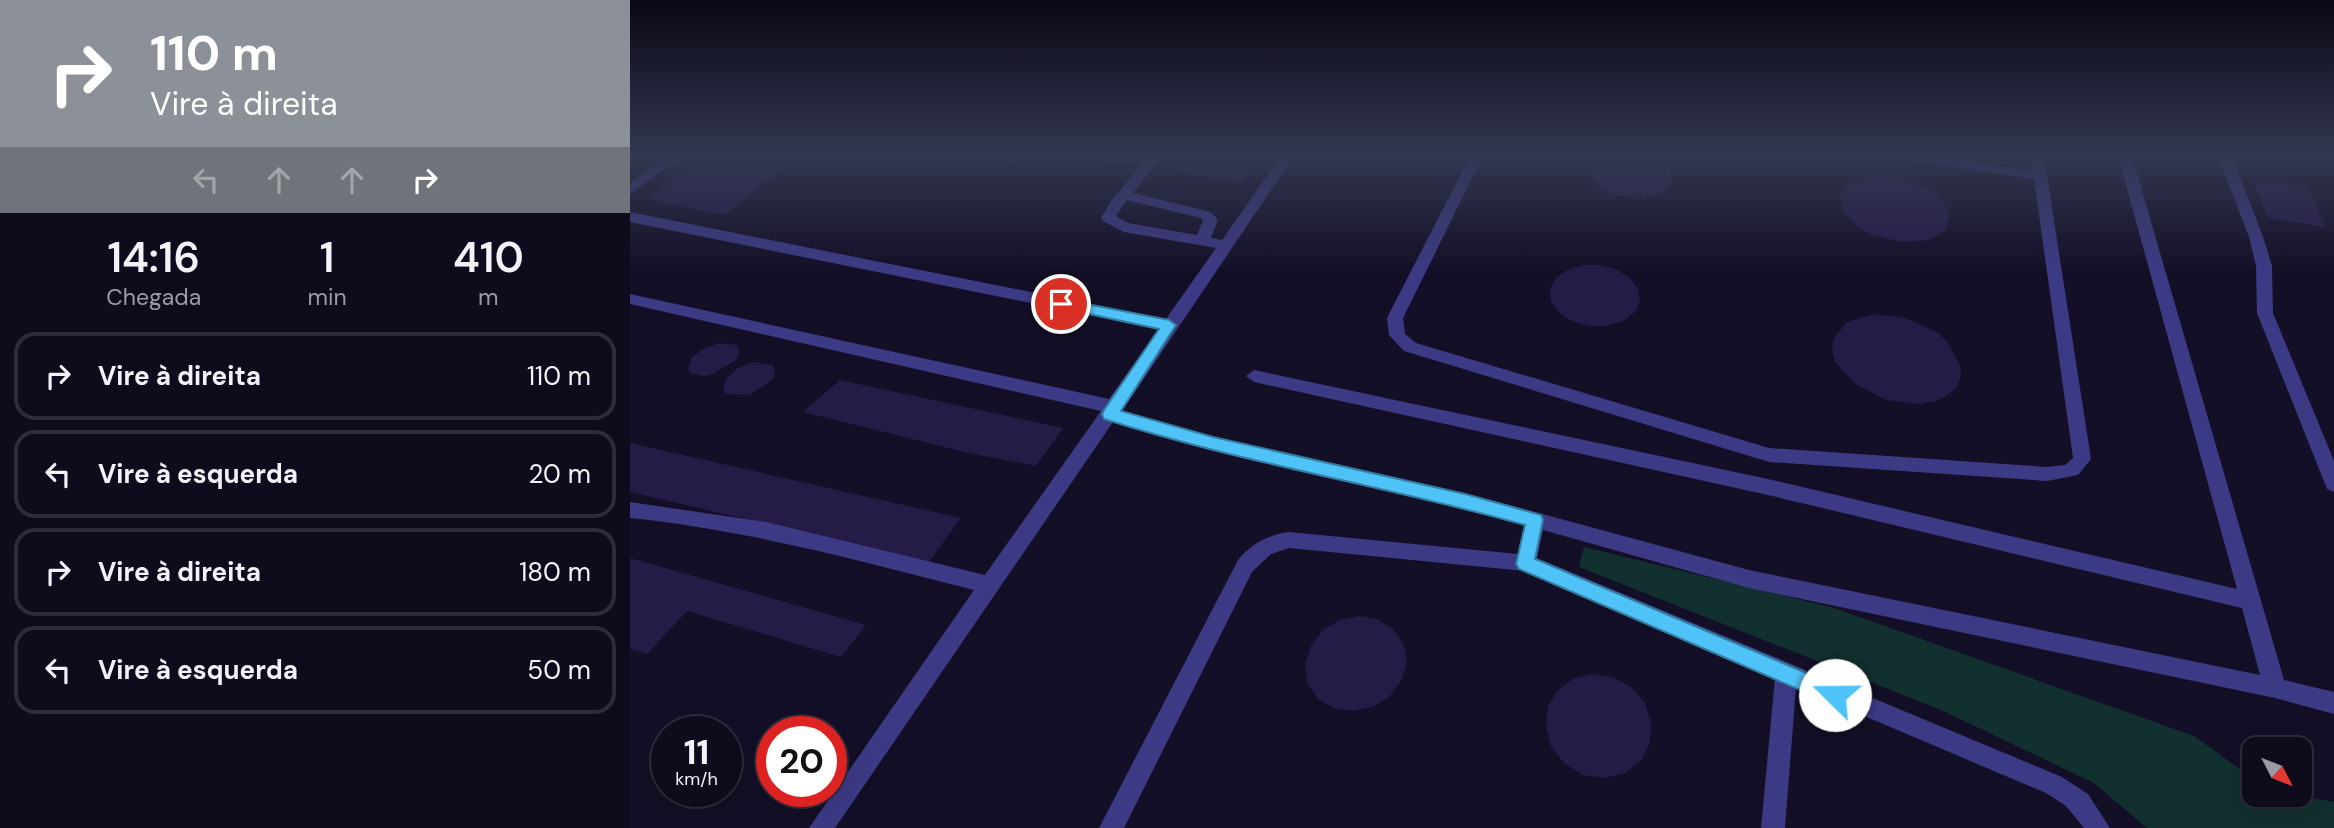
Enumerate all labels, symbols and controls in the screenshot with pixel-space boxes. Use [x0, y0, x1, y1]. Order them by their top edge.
text: 110 m [150, 21, 278, 85]
icon: right [35, 28, 126, 119]
text: Vire à direita [150, 83, 338, 125]
icon: left [187, 161, 225, 199]
icon: ahead [260, 161, 298, 199]
icon: ahead [333, 161, 371, 199]
icon: right [406, 161, 444, 199]
text: 14:16 [107, 230, 200, 285]
text: 1 [320, 230, 334, 285]
text: 410 [453, 230, 524, 285]
pin [1031, 274, 1091, 334]
text: Chegada [106, 282, 201, 312]
text: min [308, 282, 347, 312]
text: m [478, 282, 499, 312]
icon: arrive [1042, 285, 1080, 323]
icon: right [39, 357, 77, 395]
text: Vire à direita [98, 359, 261, 393]
text: 110 m [527, 359, 591, 393]
icon: left [39, 455, 77, 493]
text: Vire à esquerda [98, 457, 298, 491]
text: 20 m [528, 457, 591, 491]
icon: right [39, 553, 77, 591]
text: Vire à direita [98, 555, 261, 589]
text: 180 m [519, 555, 591, 589]
icon: left [39, 651, 77, 689]
text: Vire à esquerda [98, 653, 298, 687]
text: 50 m [527, 653, 591, 687]
position arrow [1798, 658, 1872, 732]
speed limit sign: 20 [756, 716, 847, 807]
text: 11 [684, 729, 709, 775]
north arrow [2242, 737, 2312, 807]
map controls [2242, 737, 2312, 807]
text: km/h [675, 767, 718, 791]

